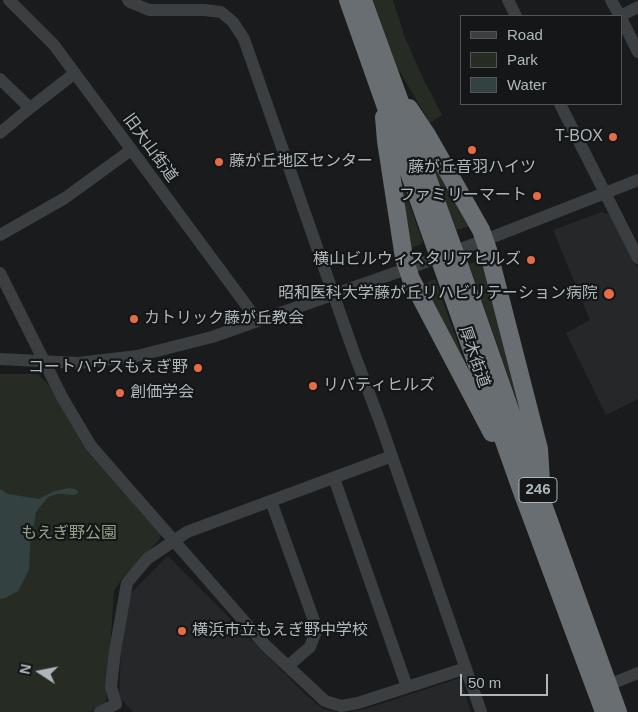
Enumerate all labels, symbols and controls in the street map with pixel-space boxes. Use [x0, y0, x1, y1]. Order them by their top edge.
legend [460, 15, 623, 105]
text: Road [507, 26, 543, 43]
text: Park [507, 51, 538, 68]
text: Water [507, 76, 546, 93]
street label: 旧大山街道 [119, 110, 181, 186]
place label: T-BOX [555, 127, 603, 147]
marker: T-BOX [607, 131, 619, 143]
marker: 藤が丘音羽ハイツ [466, 144, 478, 156]
place label: 藤が丘地区センター [229, 152, 373, 172]
marker: 藤が丘地区センター [213, 156, 225, 168]
place label: 藤が丘音羽ハイツ [408, 158, 536, 178]
place label: ファミリーマート [399, 186, 527, 206]
marker: ファミリーマート [531, 190, 543, 202]
place label: 横山ビルウィスタリアヒルズ [313, 250, 521, 270]
marker: 横山ビルウィスタリアヒルズ [525, 254, 537, 266]
place label: 昭和医科大学藤が丘リハビリテーション病院 [278, 284, 598, 304]
marker: 昭和医科大学藤が丘リハビリテーション病院 [602, 287, 616, 301]
place label: カトリック藤が丘教会 [144, 309, 304, 329]
marker: カトリック藤が丘教会 [128, 313, 140, 325]
street label: 厚木街道 [455, 324, 493, 390]
place label: コートハウスもえぎ野 [28, 358, 188, 378]
marker: コートハウスもえぎ野 [192, 362, 204, 374]
place label: リバティヒルズ [323, 376, 435, 396]
marker: リバティヒルズ [307, 380, 319, 392]
place label: 創価学会 [130, 383, 194, 403]
marker: 創価学会 [114, 387, 126, 399]
road number: 246 [519, 478, 557, 502]
park label: もえぎ野公園 [21, 524, 117, 544]
place label: 横浜市立もえぎ野中学校 [192, 621, 368, 641]
marker: 横浜市立もえぎ野中学校 [176, 625, 188, 637]
north arrow [15, 647, 65, 697]
text: N [16, 663, 34, 676]
scale bar [463, 664, 550, 696]
text: 50 m [468, 674, 501, 691]

